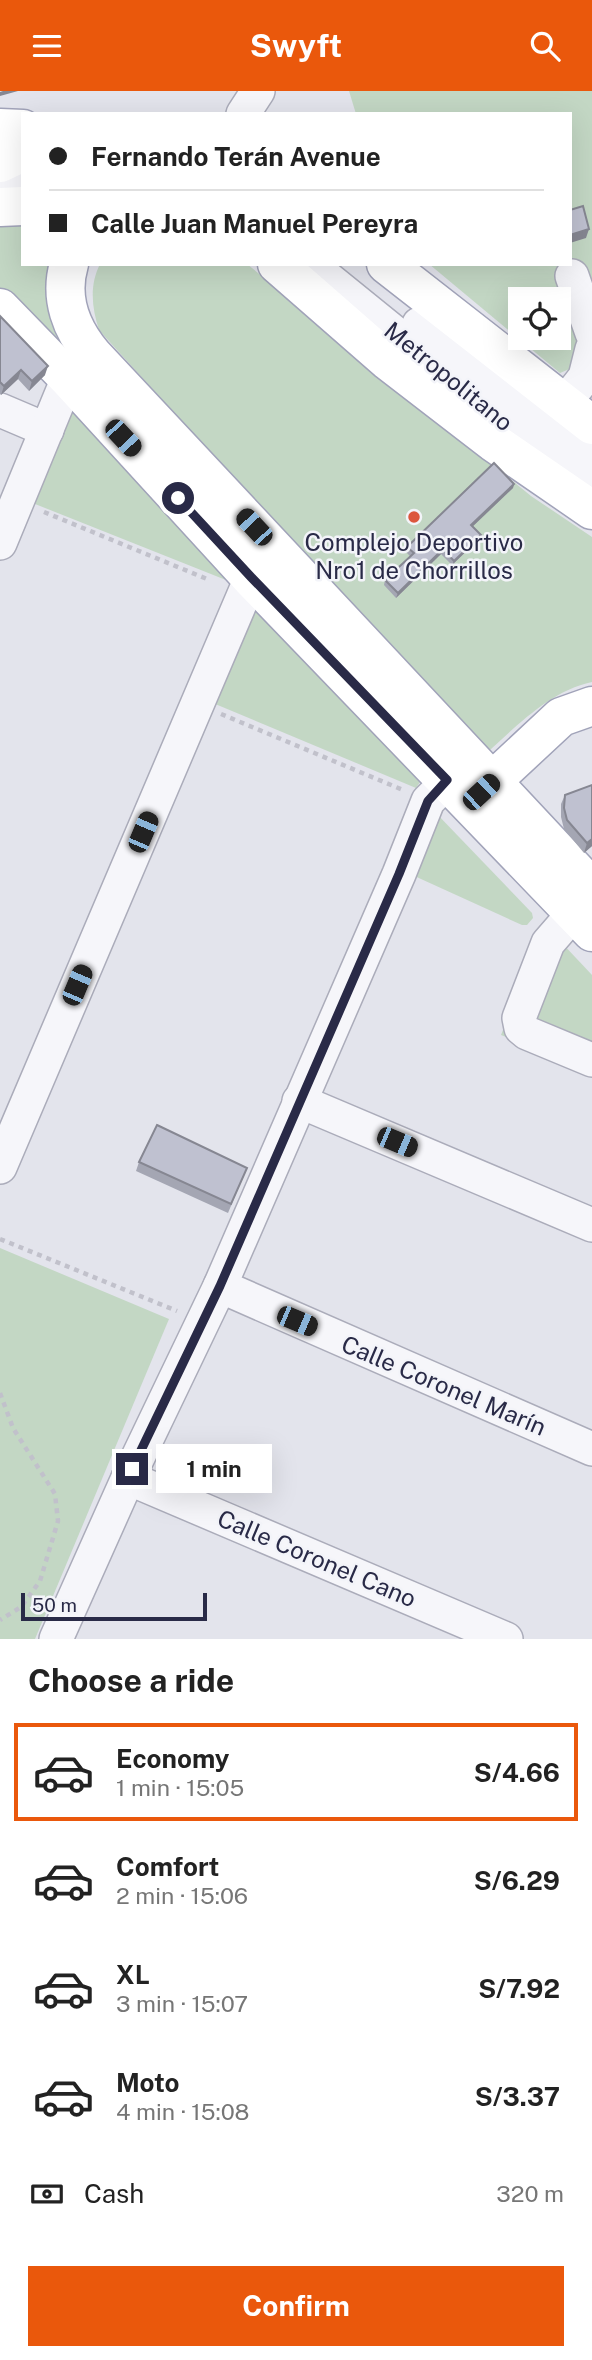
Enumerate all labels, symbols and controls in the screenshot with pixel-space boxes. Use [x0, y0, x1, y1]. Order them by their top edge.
icon: menu [28, 27, 66, 65]
text: Swyft [250, 27, 342, 64]
icon: search [526, 27, 564, 65]
text: Fernando Terán Avenue [91, 141, 381, 172]
text: Calle Juan Manuel Pereyra [91, 208, 418, 239]
map controls [508, 287, 571, 350]
button: locate [508, 287, 571, 350]
street label: Metropolitano [379, 316, 519, 436]
car [101, 415, 146, 461]
route start [162, 482, 194, 514]
car [232, 504, 277, 550]
marker: Complejo Deportivo Nro1 de Chorrillos [406, 509, 422, 525]
place label: Complejo Deportivo Nro1 de Chorrillos [305, 528, 523, 584]
car [459, 770, 504, 814]
car [126, 809, 161, 855]
car [60, 962, 95, 1008]
car [374, 1124, 421, 1160]
car [274, 1303, 321, 1339]
street label: Calle Coronel Marín [338, 1329, 550, 1441]
callout: 1 min [156, 1445, 272, 1493]
route end [116, 1453, 148, 1485]
text: 1 min [186, 1455, 242, 1482]
street label: Calle Coronel Cano [214, 1504, 420, 1612]
scale bar [21, 1590, 206, 1622]
text: 50 m [32, 1594, 77, 1616]
text: Choose a ride [28, 1662, 234, 1699]
icon: car [32, 1741, 95, 1804]
text: Economy [116, 1743, 229, 1774]
text: S/4.66 [474, 1757, 560, 1788]
text: 1 min · 15:05 [116, 1774, 244, 1801]
icon: car [32, 1849, 95, 1912]
text: Comfort [116, 1851, 219, 1882]
text: S/6.29 [474, 1865, 560, 1896]
text: 2 min · 15:06 [116, 1882, 248, 1909]
icon: car [32, 1957, 95, 2020]
text: XL [116, 1959, 150, 1990]
text: S/7.92 [478, 1973, 560, 2004]
text: 3 min · 15:07 [116, 1990, 248, 2017]
icon: car [32, 2065, 95, 2128]
text: Moto [116, 2067, 179, 2098]
text: S/3.37 [475, 2081, 560, 2112]
text: 4 min · 15:08 [116, 2098, 249, 2125]
icon: cash [28, 2175, 66, 2213]
text: Cash [84, 2178, 144, 2209]
text: 320 m [496, 2180, 564, 2207]
button: Confirm [28, 2266, 564, 2346]

